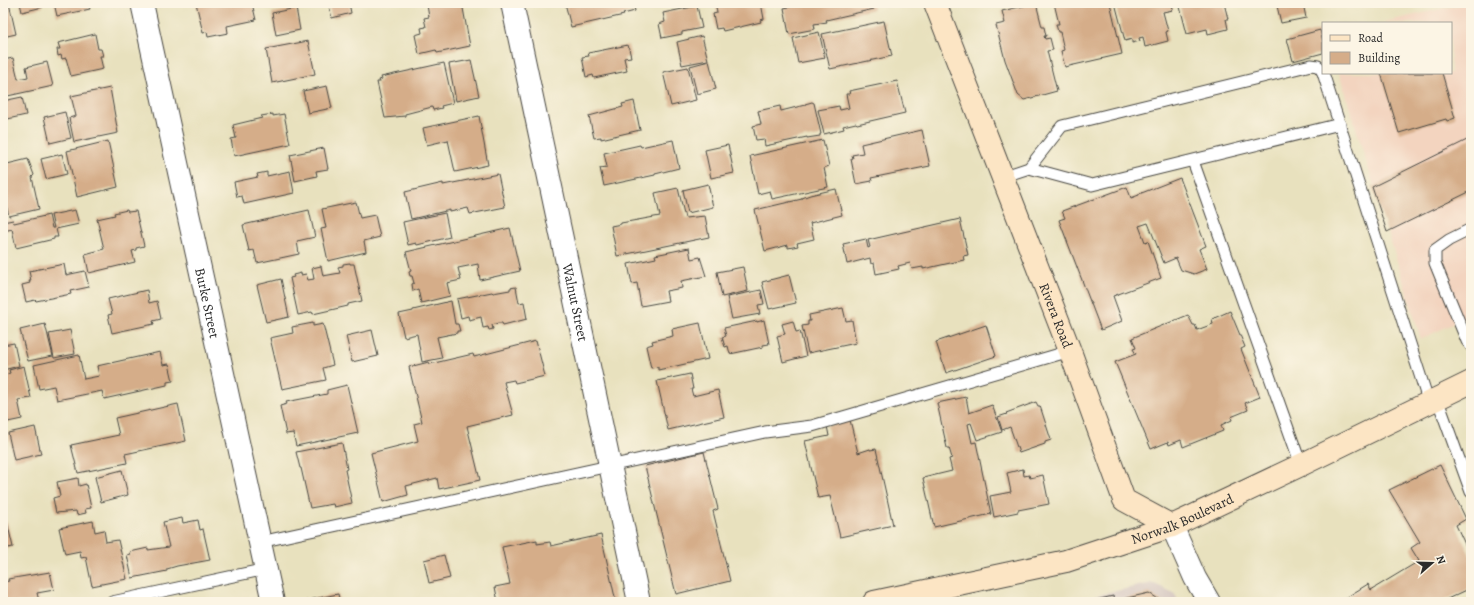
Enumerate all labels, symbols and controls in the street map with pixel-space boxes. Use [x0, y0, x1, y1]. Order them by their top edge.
legend [1322, 22, 1452, 74]
text: Road [1358, 30, 1384, 46]
text: Building [1358, 50, 1400, 66]
street label: Walnut Street [558, 261, 593, 343]
street label: Burke Street [191, 266, 225, 340]
street label: Rivera Road [1035, 280, 1078, 351]
street label: Norwalk Boulevard [1128, 489, 1237, 548]
north arrow [1412, 543, 1452, 583]
text: N [1433, 553, 1449, 566]

